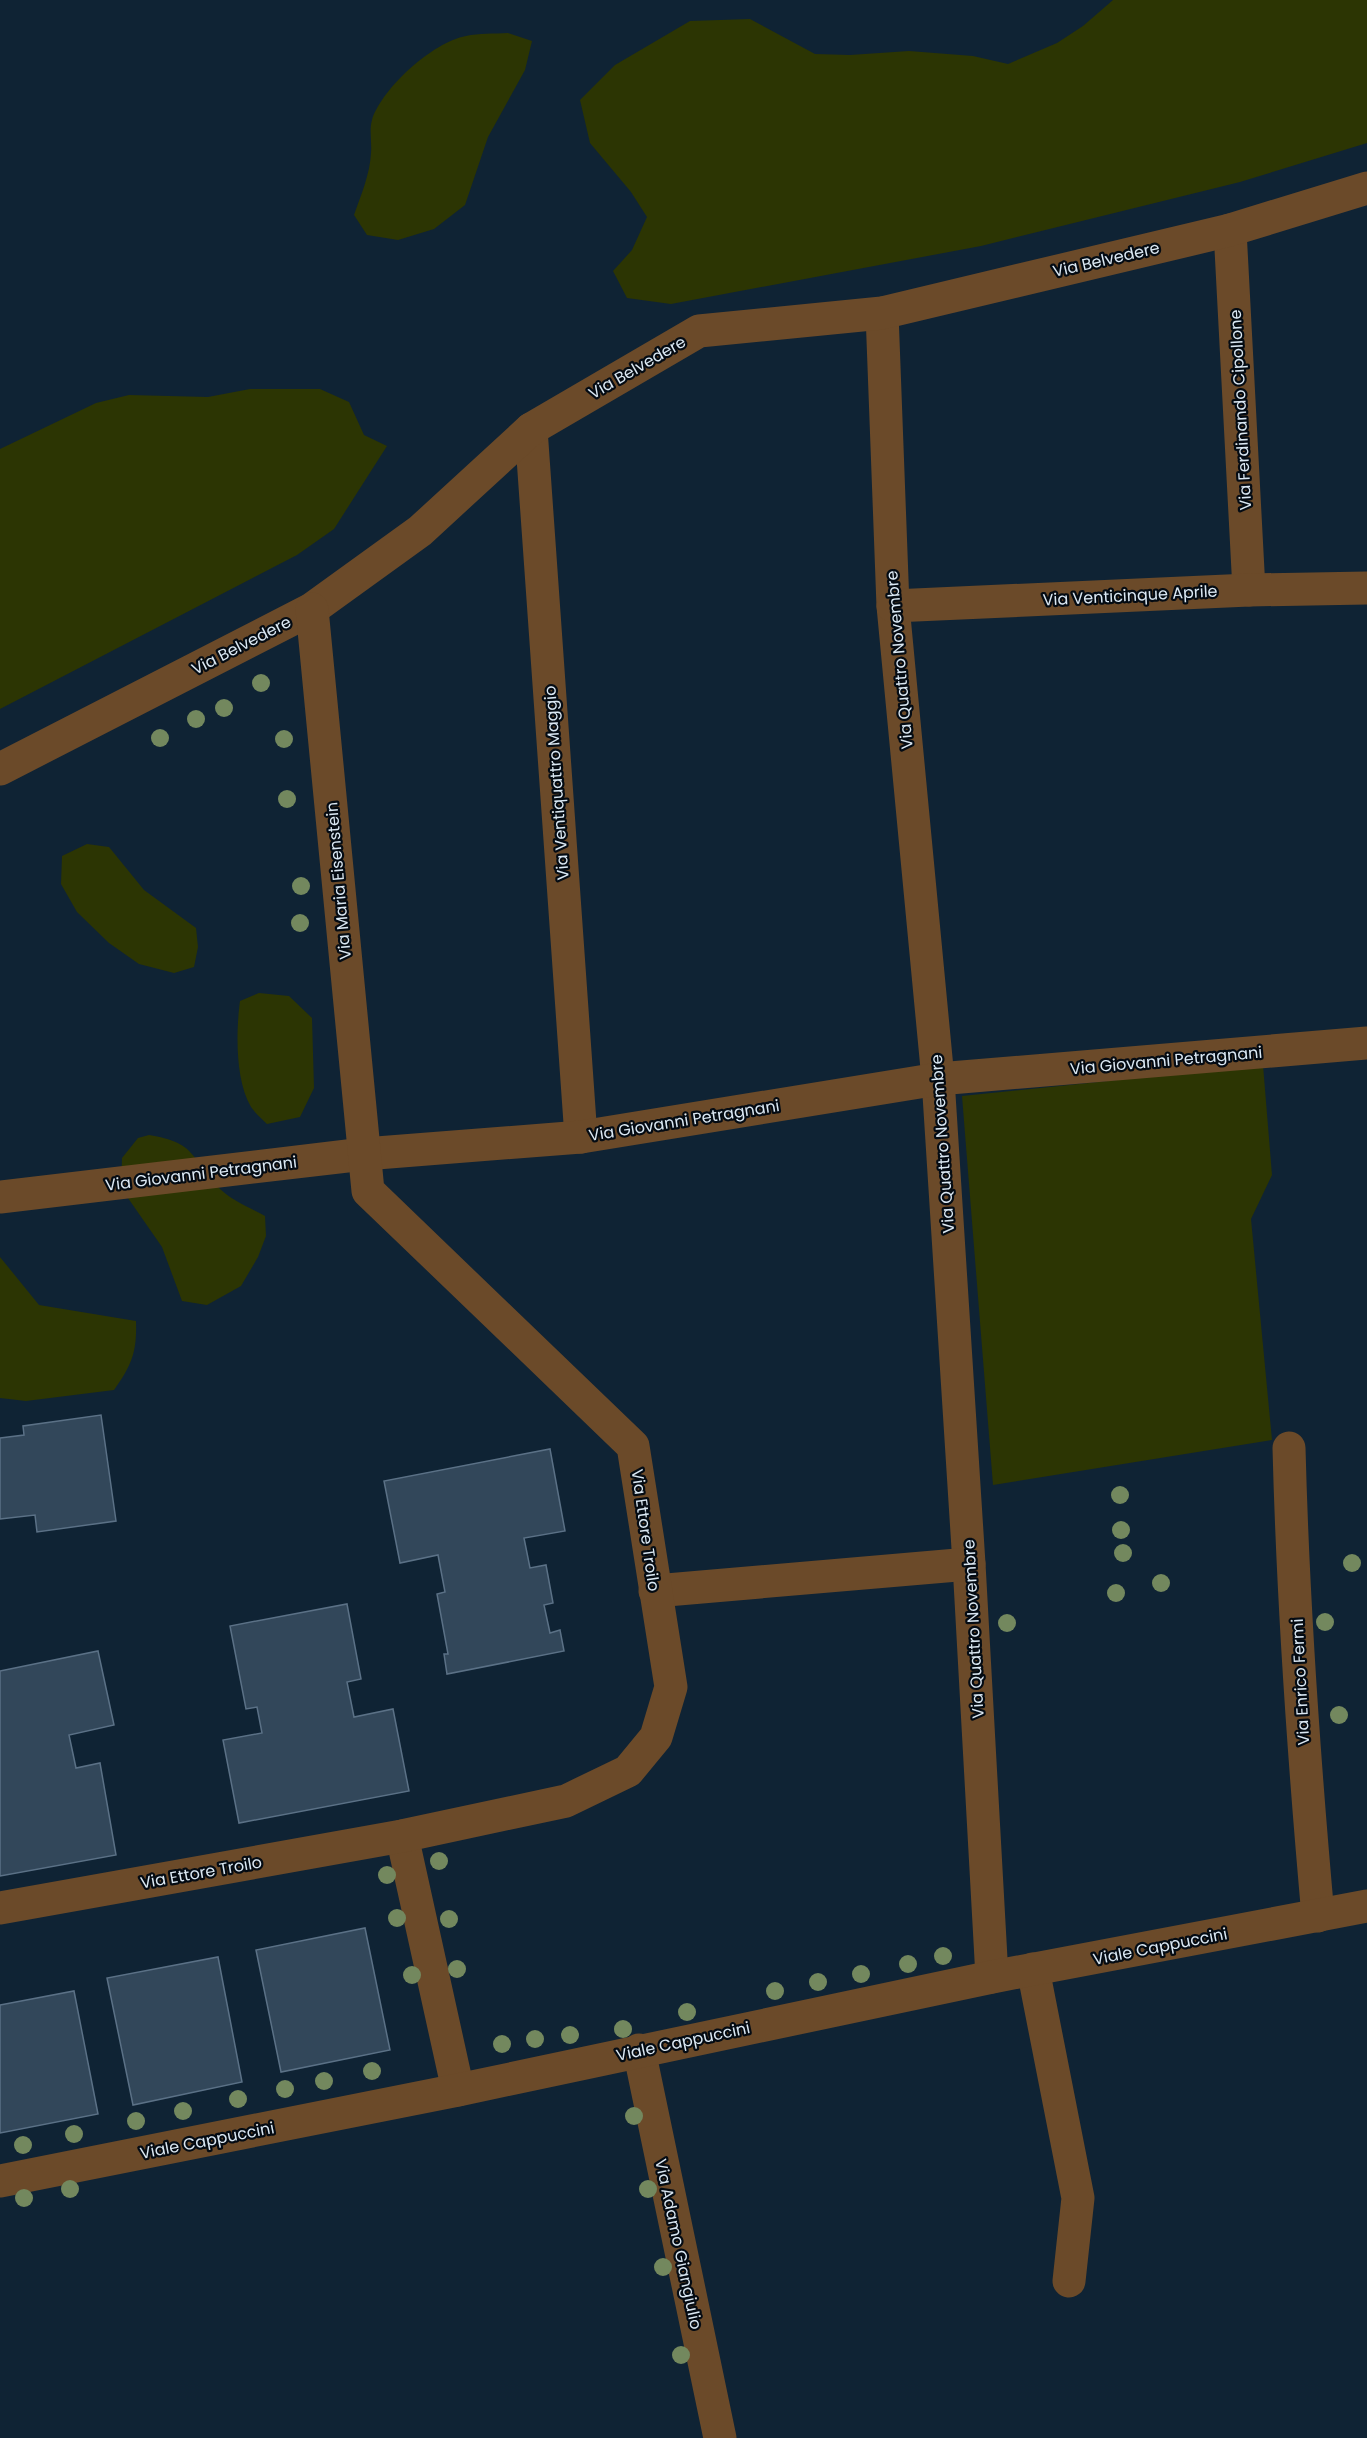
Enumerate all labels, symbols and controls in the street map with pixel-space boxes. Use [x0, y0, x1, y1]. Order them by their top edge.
street label: Via Belvedere [1050, 236, 1162, 283]
street label: Via Ferdinando Cipollone [1224, 309, 1257, 511]
street label: Via Belvedere [584, 330, 690, 405]
street label: Via Quattro Novembre [880, 570, 919, 750]
street label: Via Venticinque Aprile [1042, 579, 1218, 612]
street label: Via Belvedere [187, 610, 295, 680]
street label: Via Ventiquattro Maggio [538, 685, 575, 881]
street label: Via Maria Eisenstein [320, 801, 357, 961]
street label: Via Giovanni Petragnani [1069, 1041, 1263, 1080]
street label: Via Quattro Novembre [925, 1054, 960, 1234]
street label: Via Giovanni Petragnani [587, 1094, 781, 1147]
street label: Via Giovanni Petragnani [104, 1150, 298, 1197]
street label: Via Ettore Troilo [626, 1468, 665, 1593]
street label: Via Quattro Novembre [957, 1539, 990, 1719]
street label: Via Enrico Fermi [1286, 1618, 1315, 1746]
street label: Via Ettore Troilo [138, 1850, 264, 1895]
street label: Viale Cappuccini [1091, 1922, 1229, 1971]
street label: Viale Cappuccini [614, 2016, 752, 2067]
street label: Viale Cappuccini [138, 2116, 276, 2165]
street label: Via Adamo Giangiulio [649, 2157, 708, 2331]

